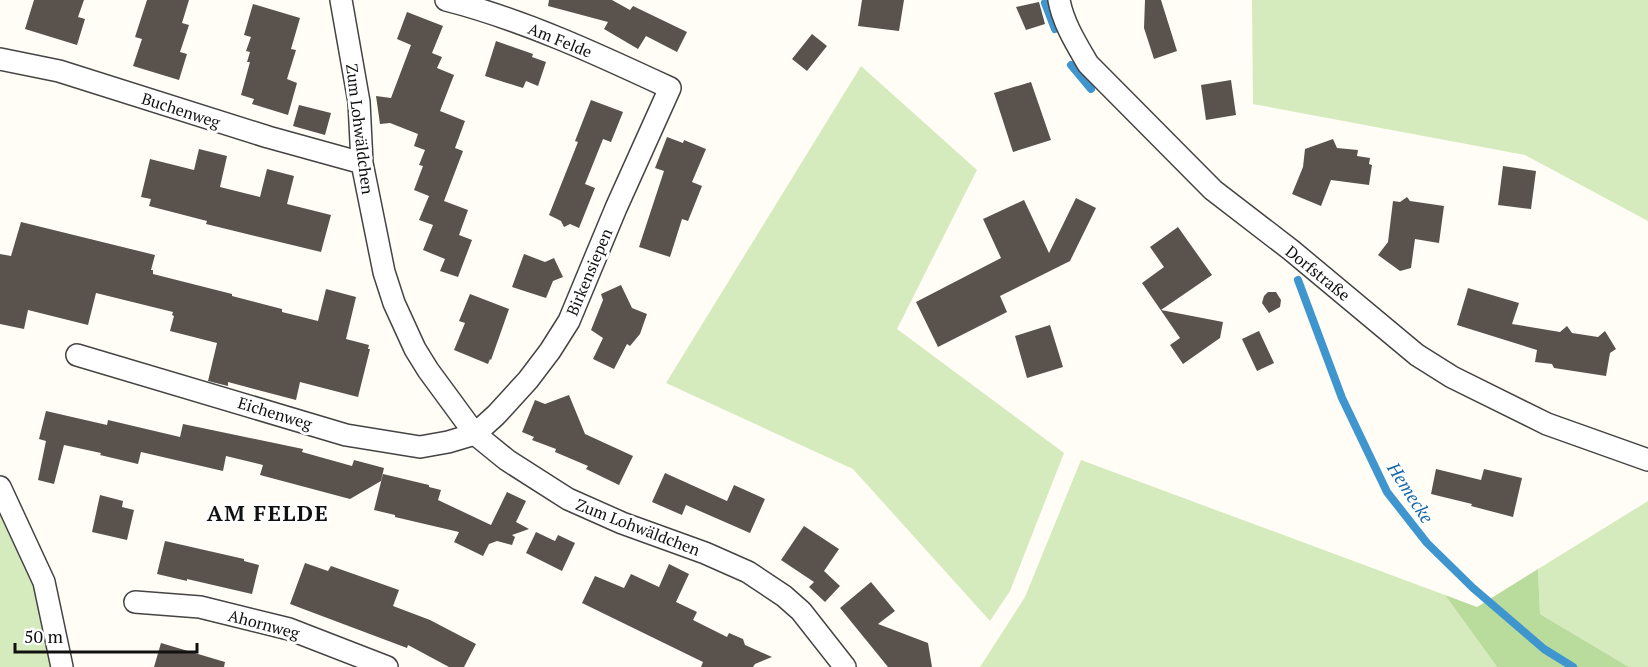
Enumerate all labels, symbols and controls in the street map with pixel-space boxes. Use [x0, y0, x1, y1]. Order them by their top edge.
street label: Am Felde [525, 17, 595, 63]
street label: Zum Lohwäldchen [341, 62, 379, 196]
street label: Buchenweg [139, 87, 224, 133]
street label: Birkensiepen [561, 225, 617, 319]
street label: Dorfstraße [1281, 240, 1355, 306]
street label: Eichenweg [235, 391, 315, 435]
water label: Hemecke [1382, 457, 1439, 528]
street label: Zum Lohwäldchen [573, 493, 704, 561]
district label: AM FELDE [207, 498, 329, 527]
street label: Ahornweg [226, 604, 303, 644]
scale bar [15, 616, 196, 654]
text: 50 m [24, 624, 64, 648]

